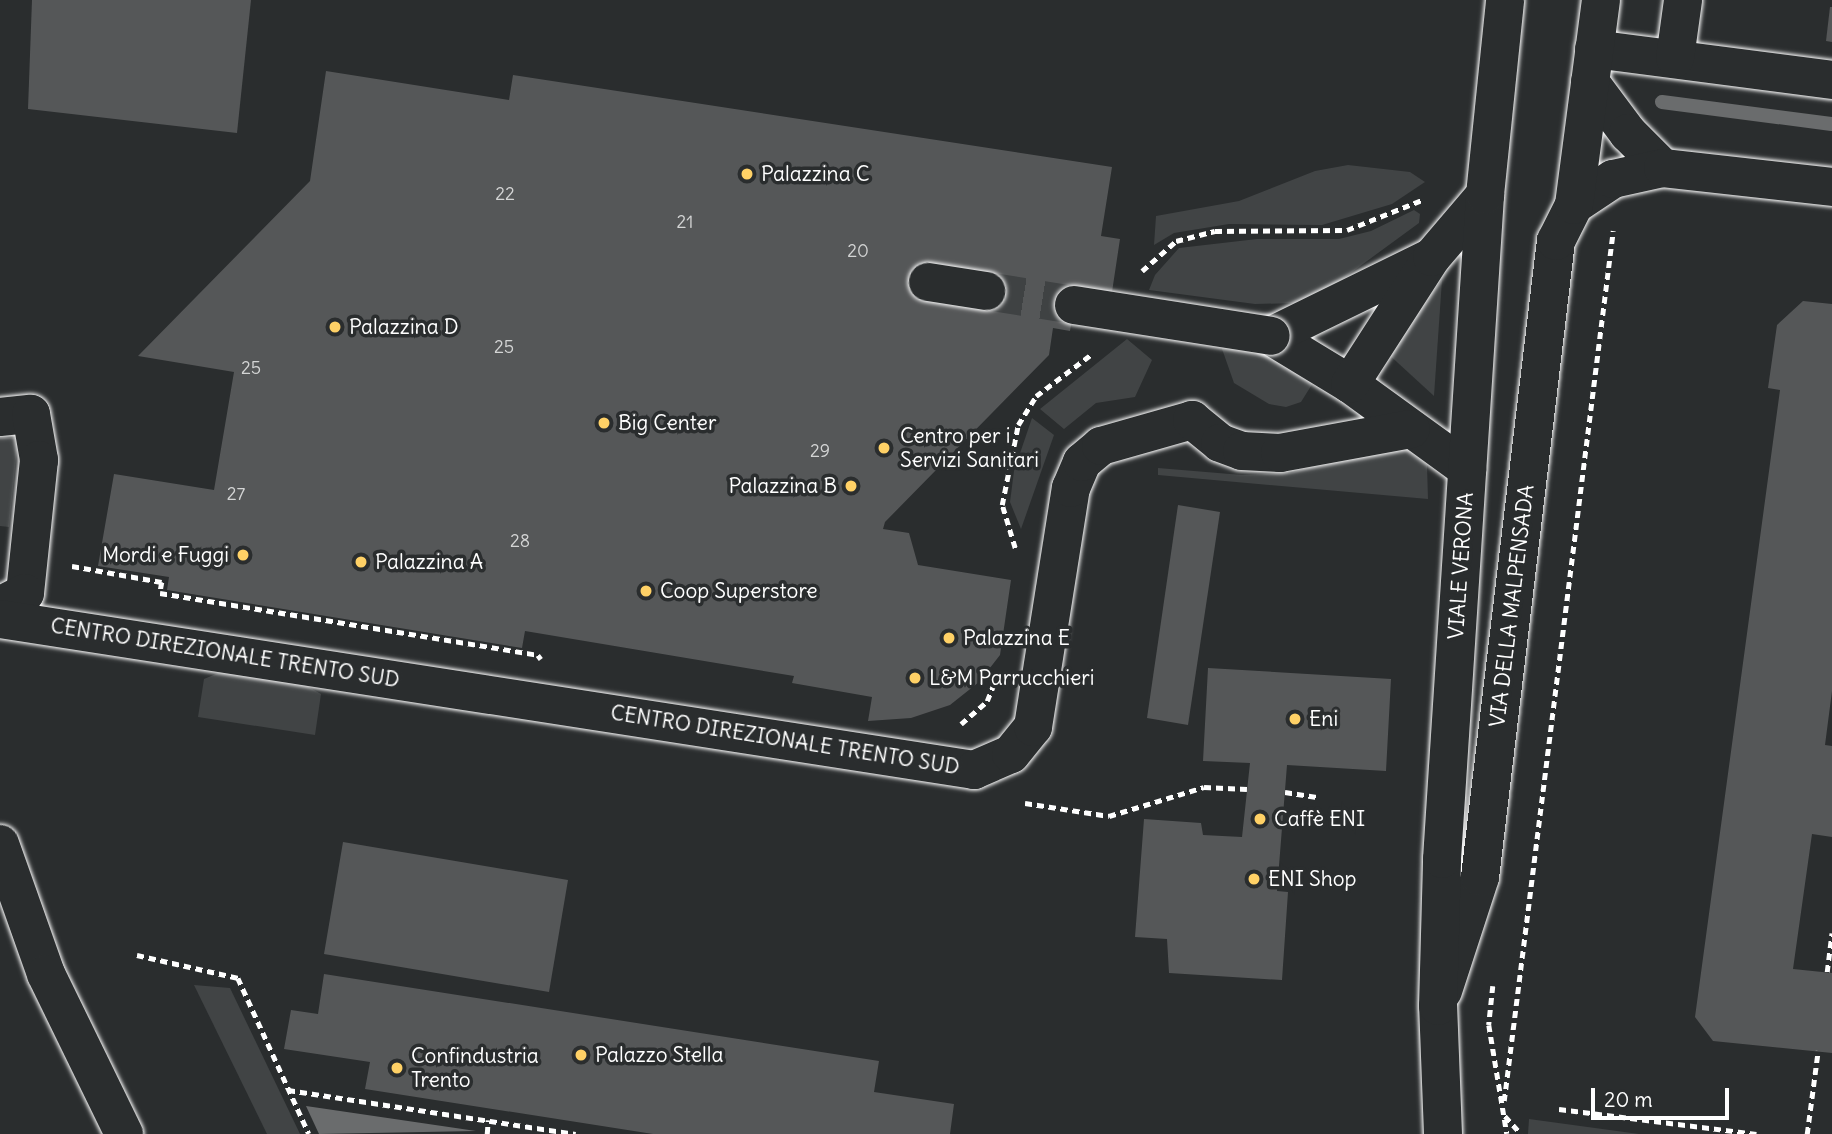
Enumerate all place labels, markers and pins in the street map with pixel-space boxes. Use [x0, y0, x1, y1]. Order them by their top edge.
place label: Palazzina C [761, 161, 870, 187]
marker: Palazzina C [739, 166, 755, 182]
place label: Palazzina D [349, 314, 459, 340]
marker: Palazzina D [327, 319, 343, 335]
place label: Big Center [618, 410, 716, 436]
marker: Big Center [596, 415, 612, 431]
place label: Centro per i Servizi Sanitari [900, 423, 1039, 473]
marker: Centro per i Servizi Sanitari [874, 438, 894, 458]
place label: Palazzina B [729, 473, 837, 499]
marker: Palazzina B [843, 478, 859, 494]
place label: Mordi e Fuggi [102, 542, 229, 568]
marker: Mordi e Fuggi [235, 547, 251, 563]
place label: Palazzina A [375, 549, 483, 575]
marker: Palazzina A [353, 554, 369, 570]
place label: Coop Superstore [660, 578, 818, 604]
marker: Coop Superstore [638, 583, 654, 599]
place label: Palazzina E [963, 625, 1070, 651]
marker: Palazzina E [941, 630, 957, 646]
place label: L&M Parrucchieri [929, 665, 1095, 691]
marker: L&M Parrucchieri [907, 670, 923, 686]
place label: Eni [1309, 706, 1338, 732]
marker: Eni [1287, 711, 1303, 727]
place label: Caffè ENI [1274, 806, 1365, 832]
marker: Caffè ENI [1252, 811, 1268, 827]
place label: ENI Shop [1268, 866, 1357, 892]
marker: ENI Shop [1246, 871, 1262, 887]
place label: Palazzo Stella [595, 1042, 723, 1068]
place label: Confindustria Trento [411, 1043, 539, 1093]
marker: Palazzo Stella [573, 1047, 589, 1063]
marker: Confindustria Trento [389, 1060, 405, 1076]

